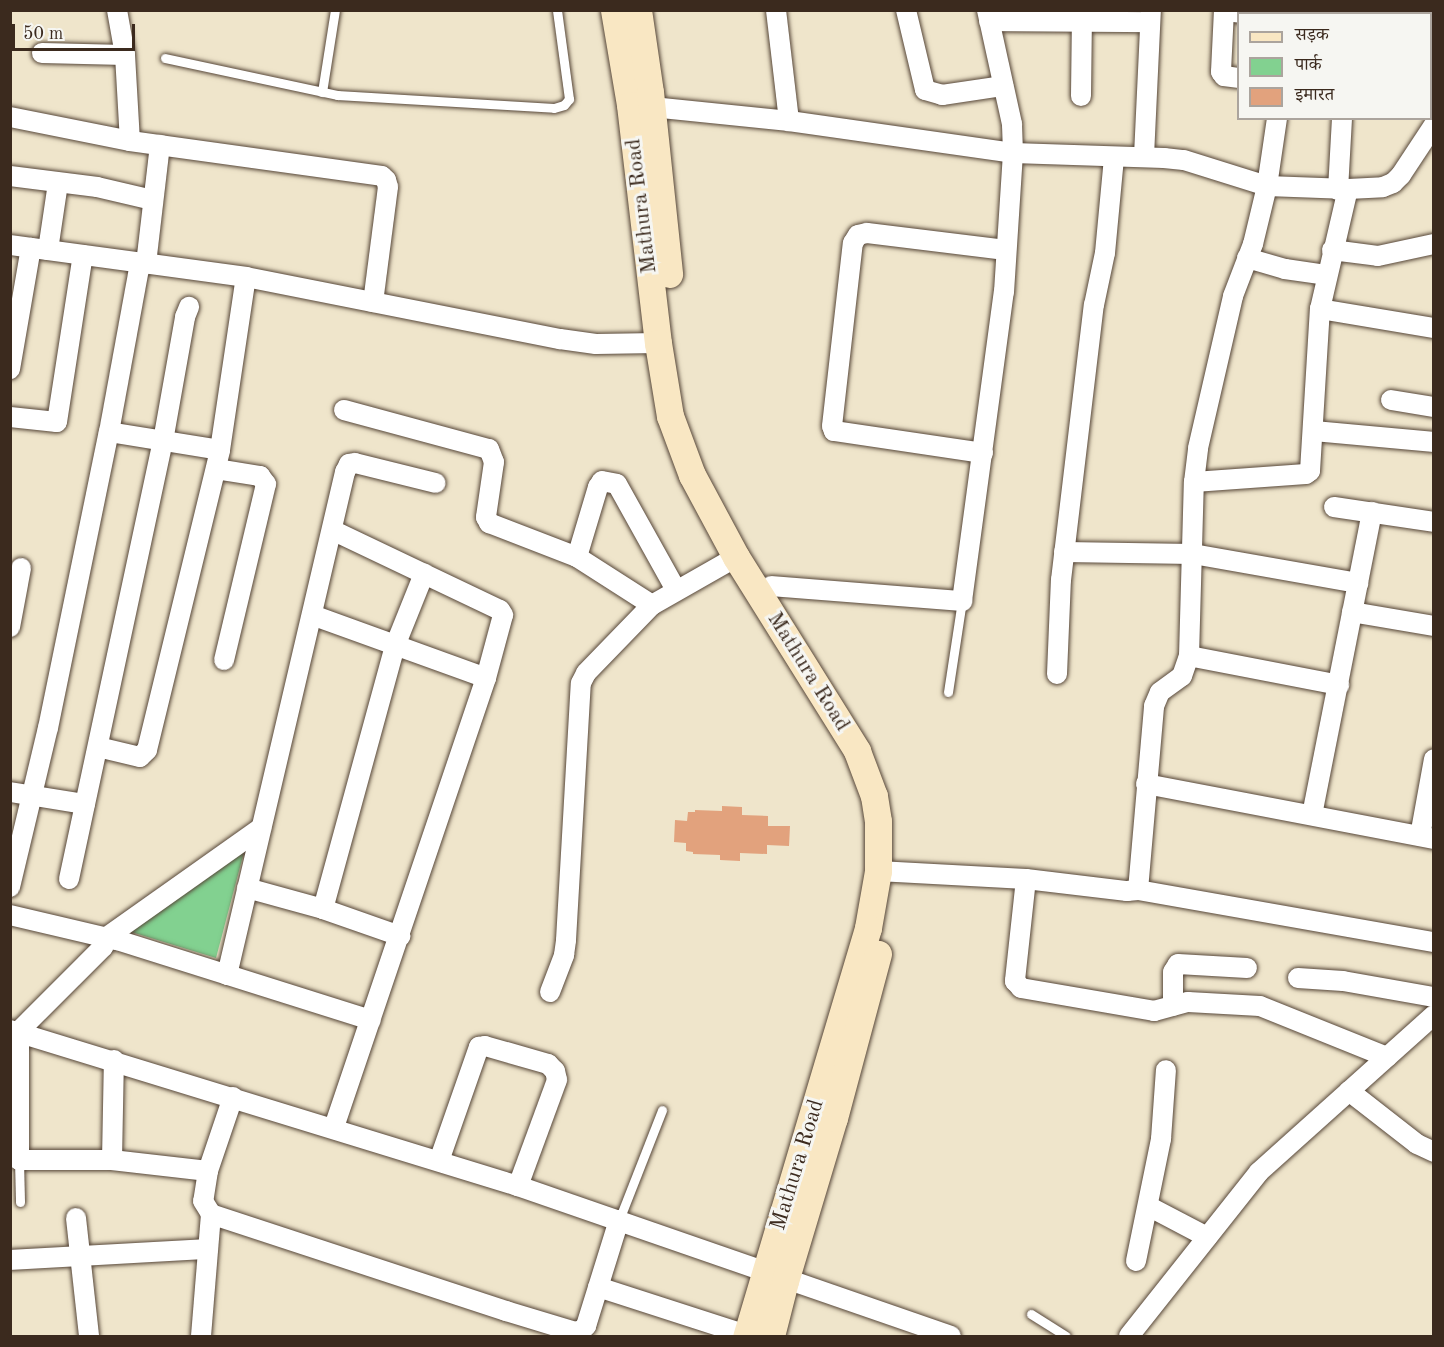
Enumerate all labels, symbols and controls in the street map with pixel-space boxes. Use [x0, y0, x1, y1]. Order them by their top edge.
scale bar [15, 12, 138, 50]
legend [1237, 12, 1432, 120]
text: 50 m [23, 25, 63, 43]
text: सड़क [1295, 26, 1329, 44]
text: पार्क [1295, 56, 1322, 74]
text: इमारत [1295, 86, 1334, 104]
street label: Mathura Road [621, 137, 663, 275]
street label: Mathura Road [761, 607, 855, 737]
street label: Mathura Road [766, 1096, 830, 1234]

